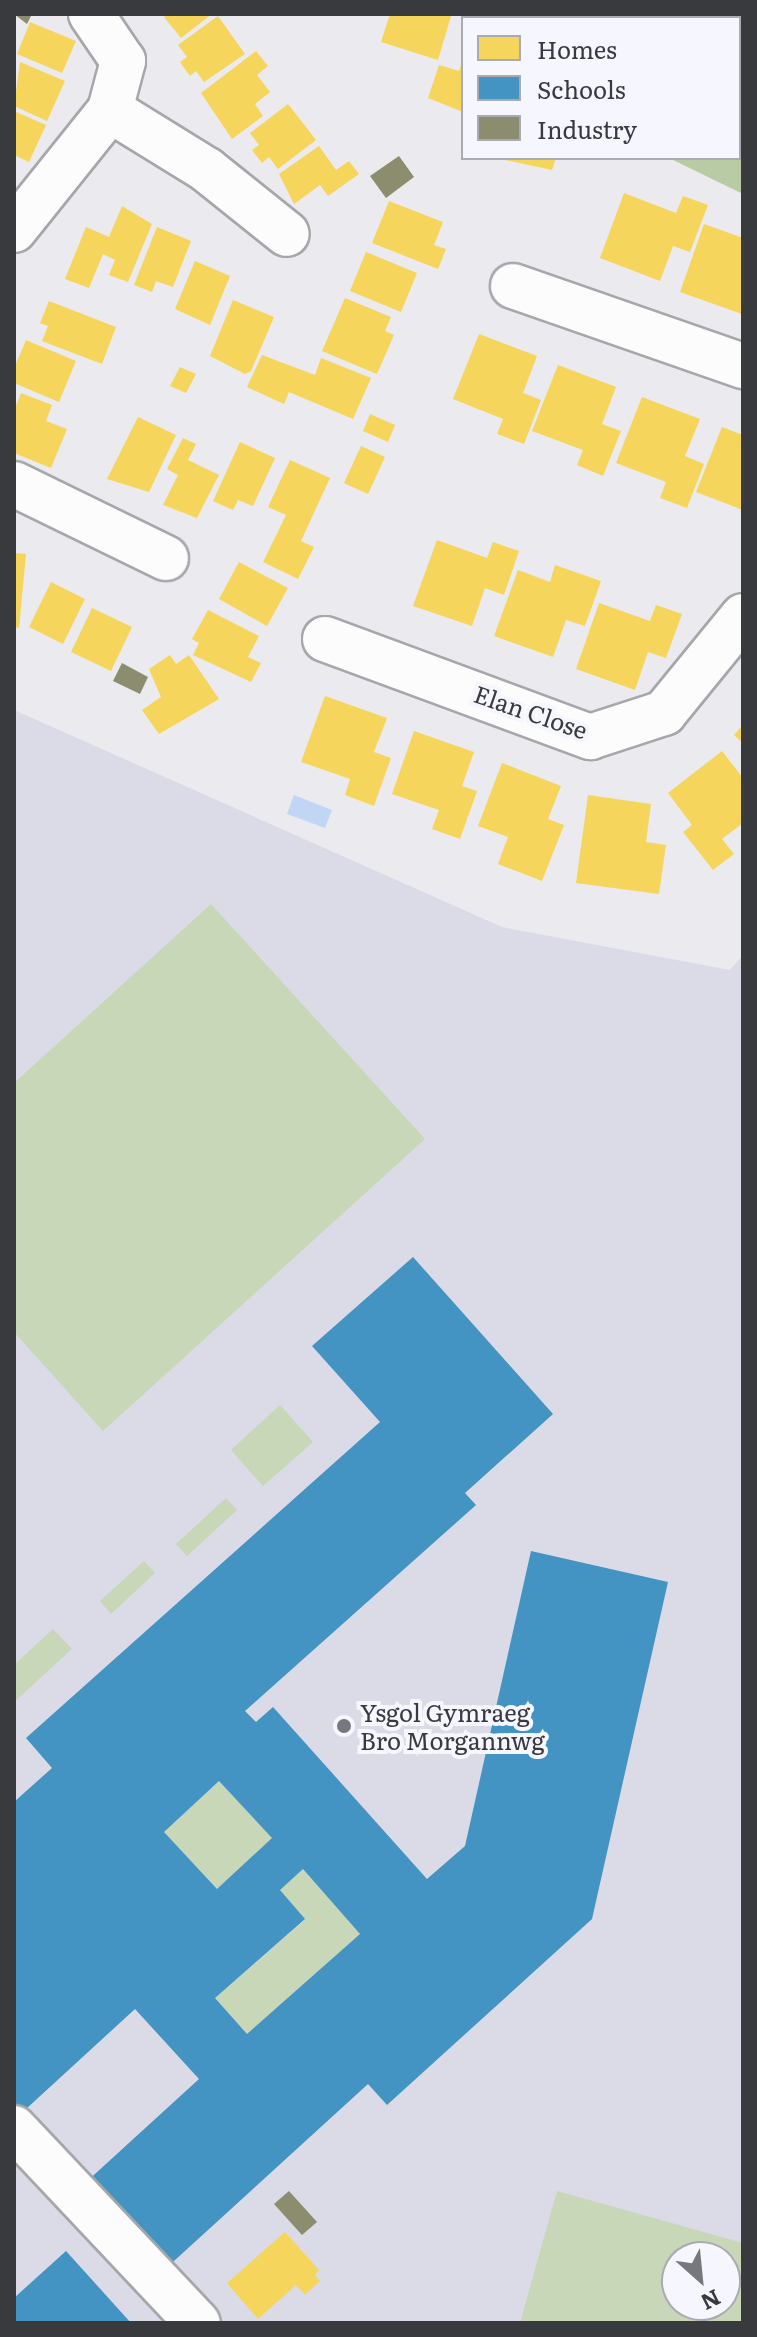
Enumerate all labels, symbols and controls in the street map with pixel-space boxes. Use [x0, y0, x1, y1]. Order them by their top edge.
legend [461, 16, 741, 160]
text: Homes [537, 31, 617, 66]
text: Schools [537, 71, 626, 106]
text: Industry [537, 111, 637, 146]
street label: Elan Close [471, 678, 591, 744]
place label: Ysgol Gymraeg Bro Morgannwg [360, 1698, 545, 1754]
marker: Ysgol Gymraeg Bro Morgannwg [335, 1717, 353, 1735]
north arrow [661, 2241, 741, 2321]
text: N [695, 2282, 727, 2320]

